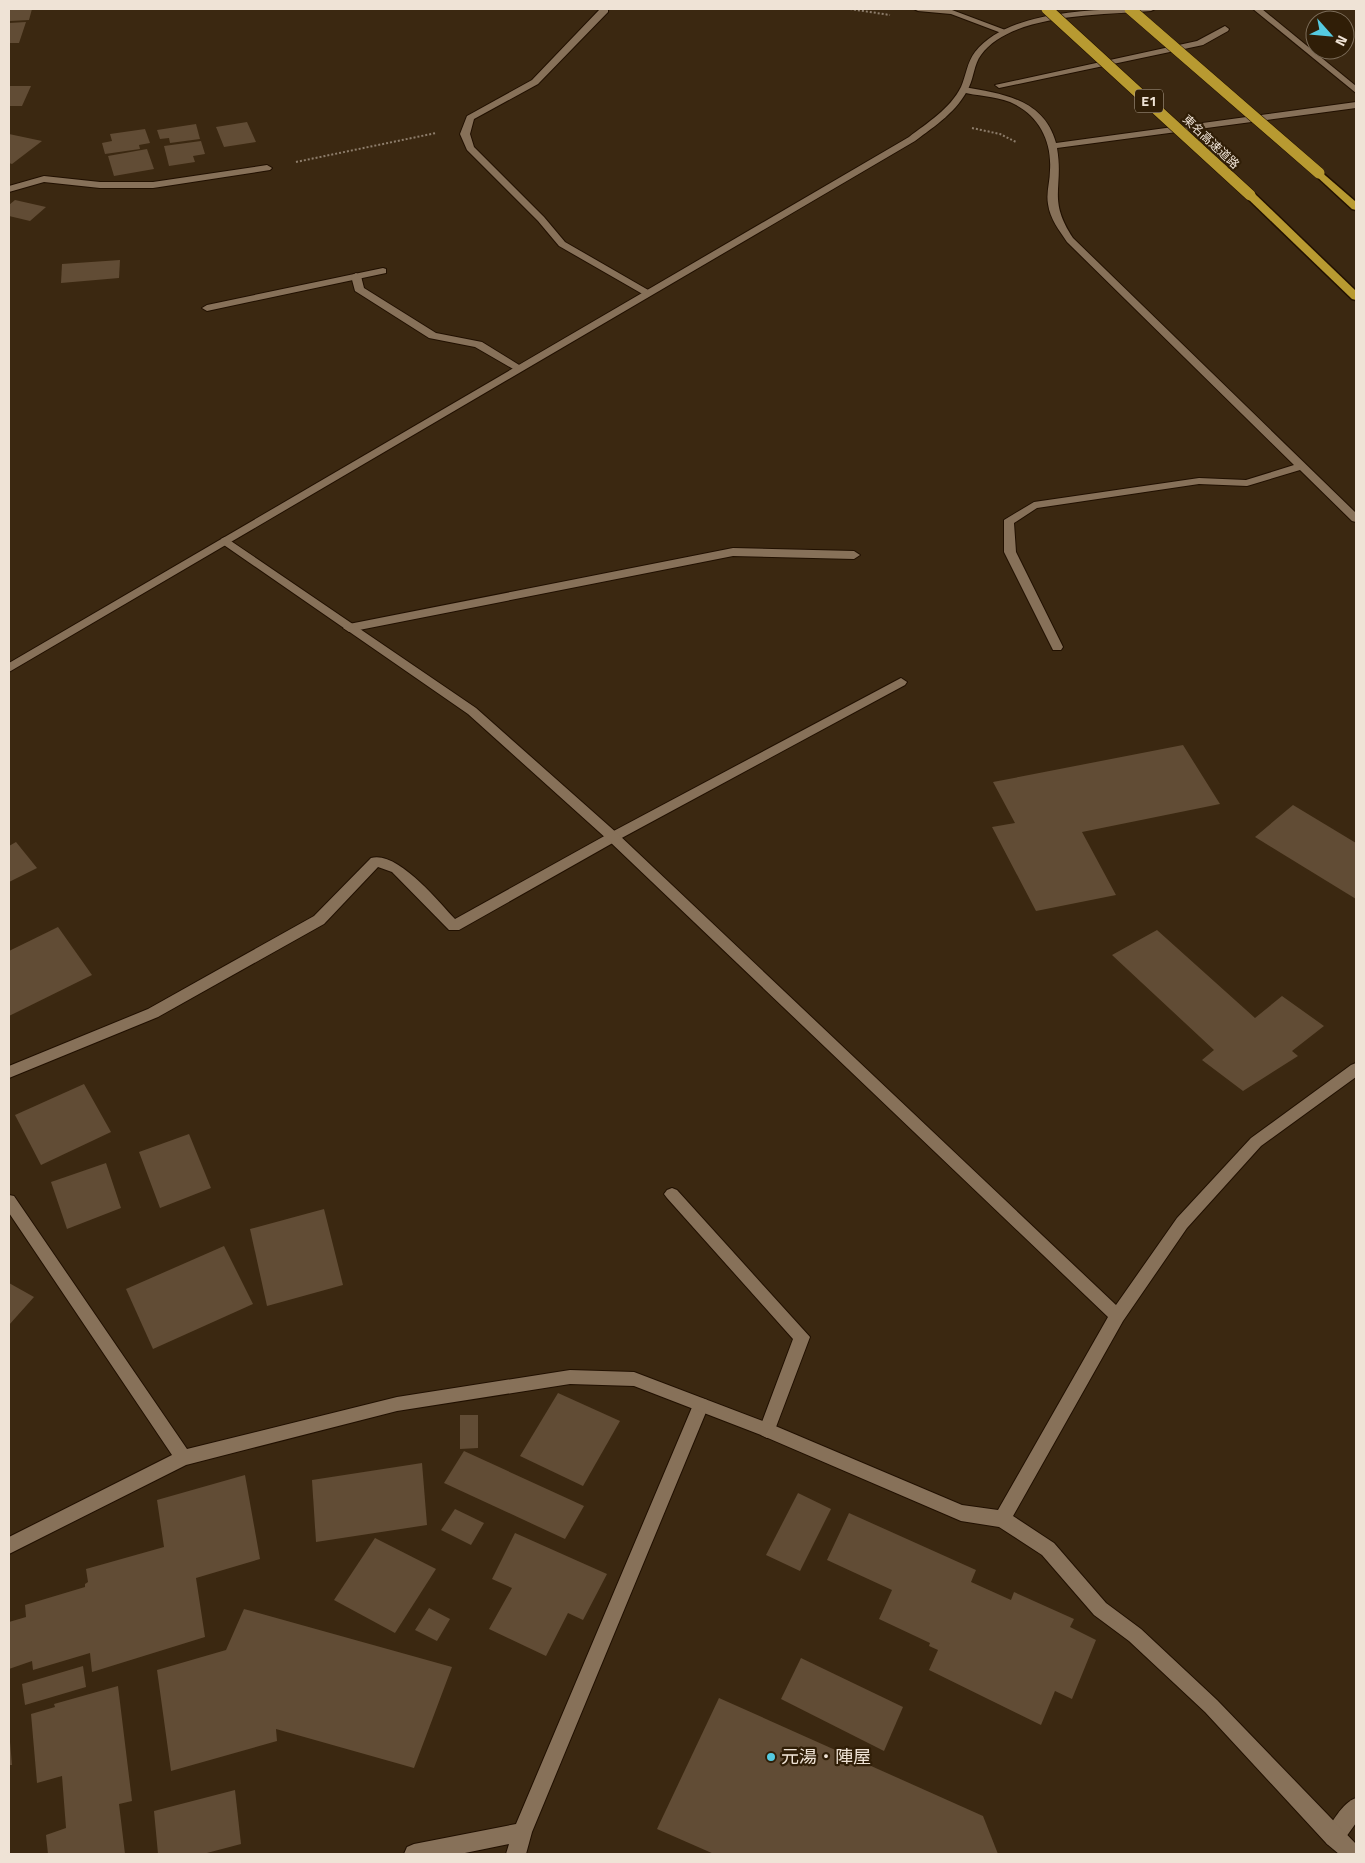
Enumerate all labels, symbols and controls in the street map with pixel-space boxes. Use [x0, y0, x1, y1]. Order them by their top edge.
north arrow [1305, 10, 1355, 60]
text: N [1330, 32, 1354, 50]
road number: E1 [1135, 90, 1163, 112]
street label: 東名高速道路 [1179, 110, 1244, 173]
place label: 元湯・陣屋 [781, 1743, 871, 1770]
marker: 元湯・陣屋 [765, 1751, 777, 1763]

